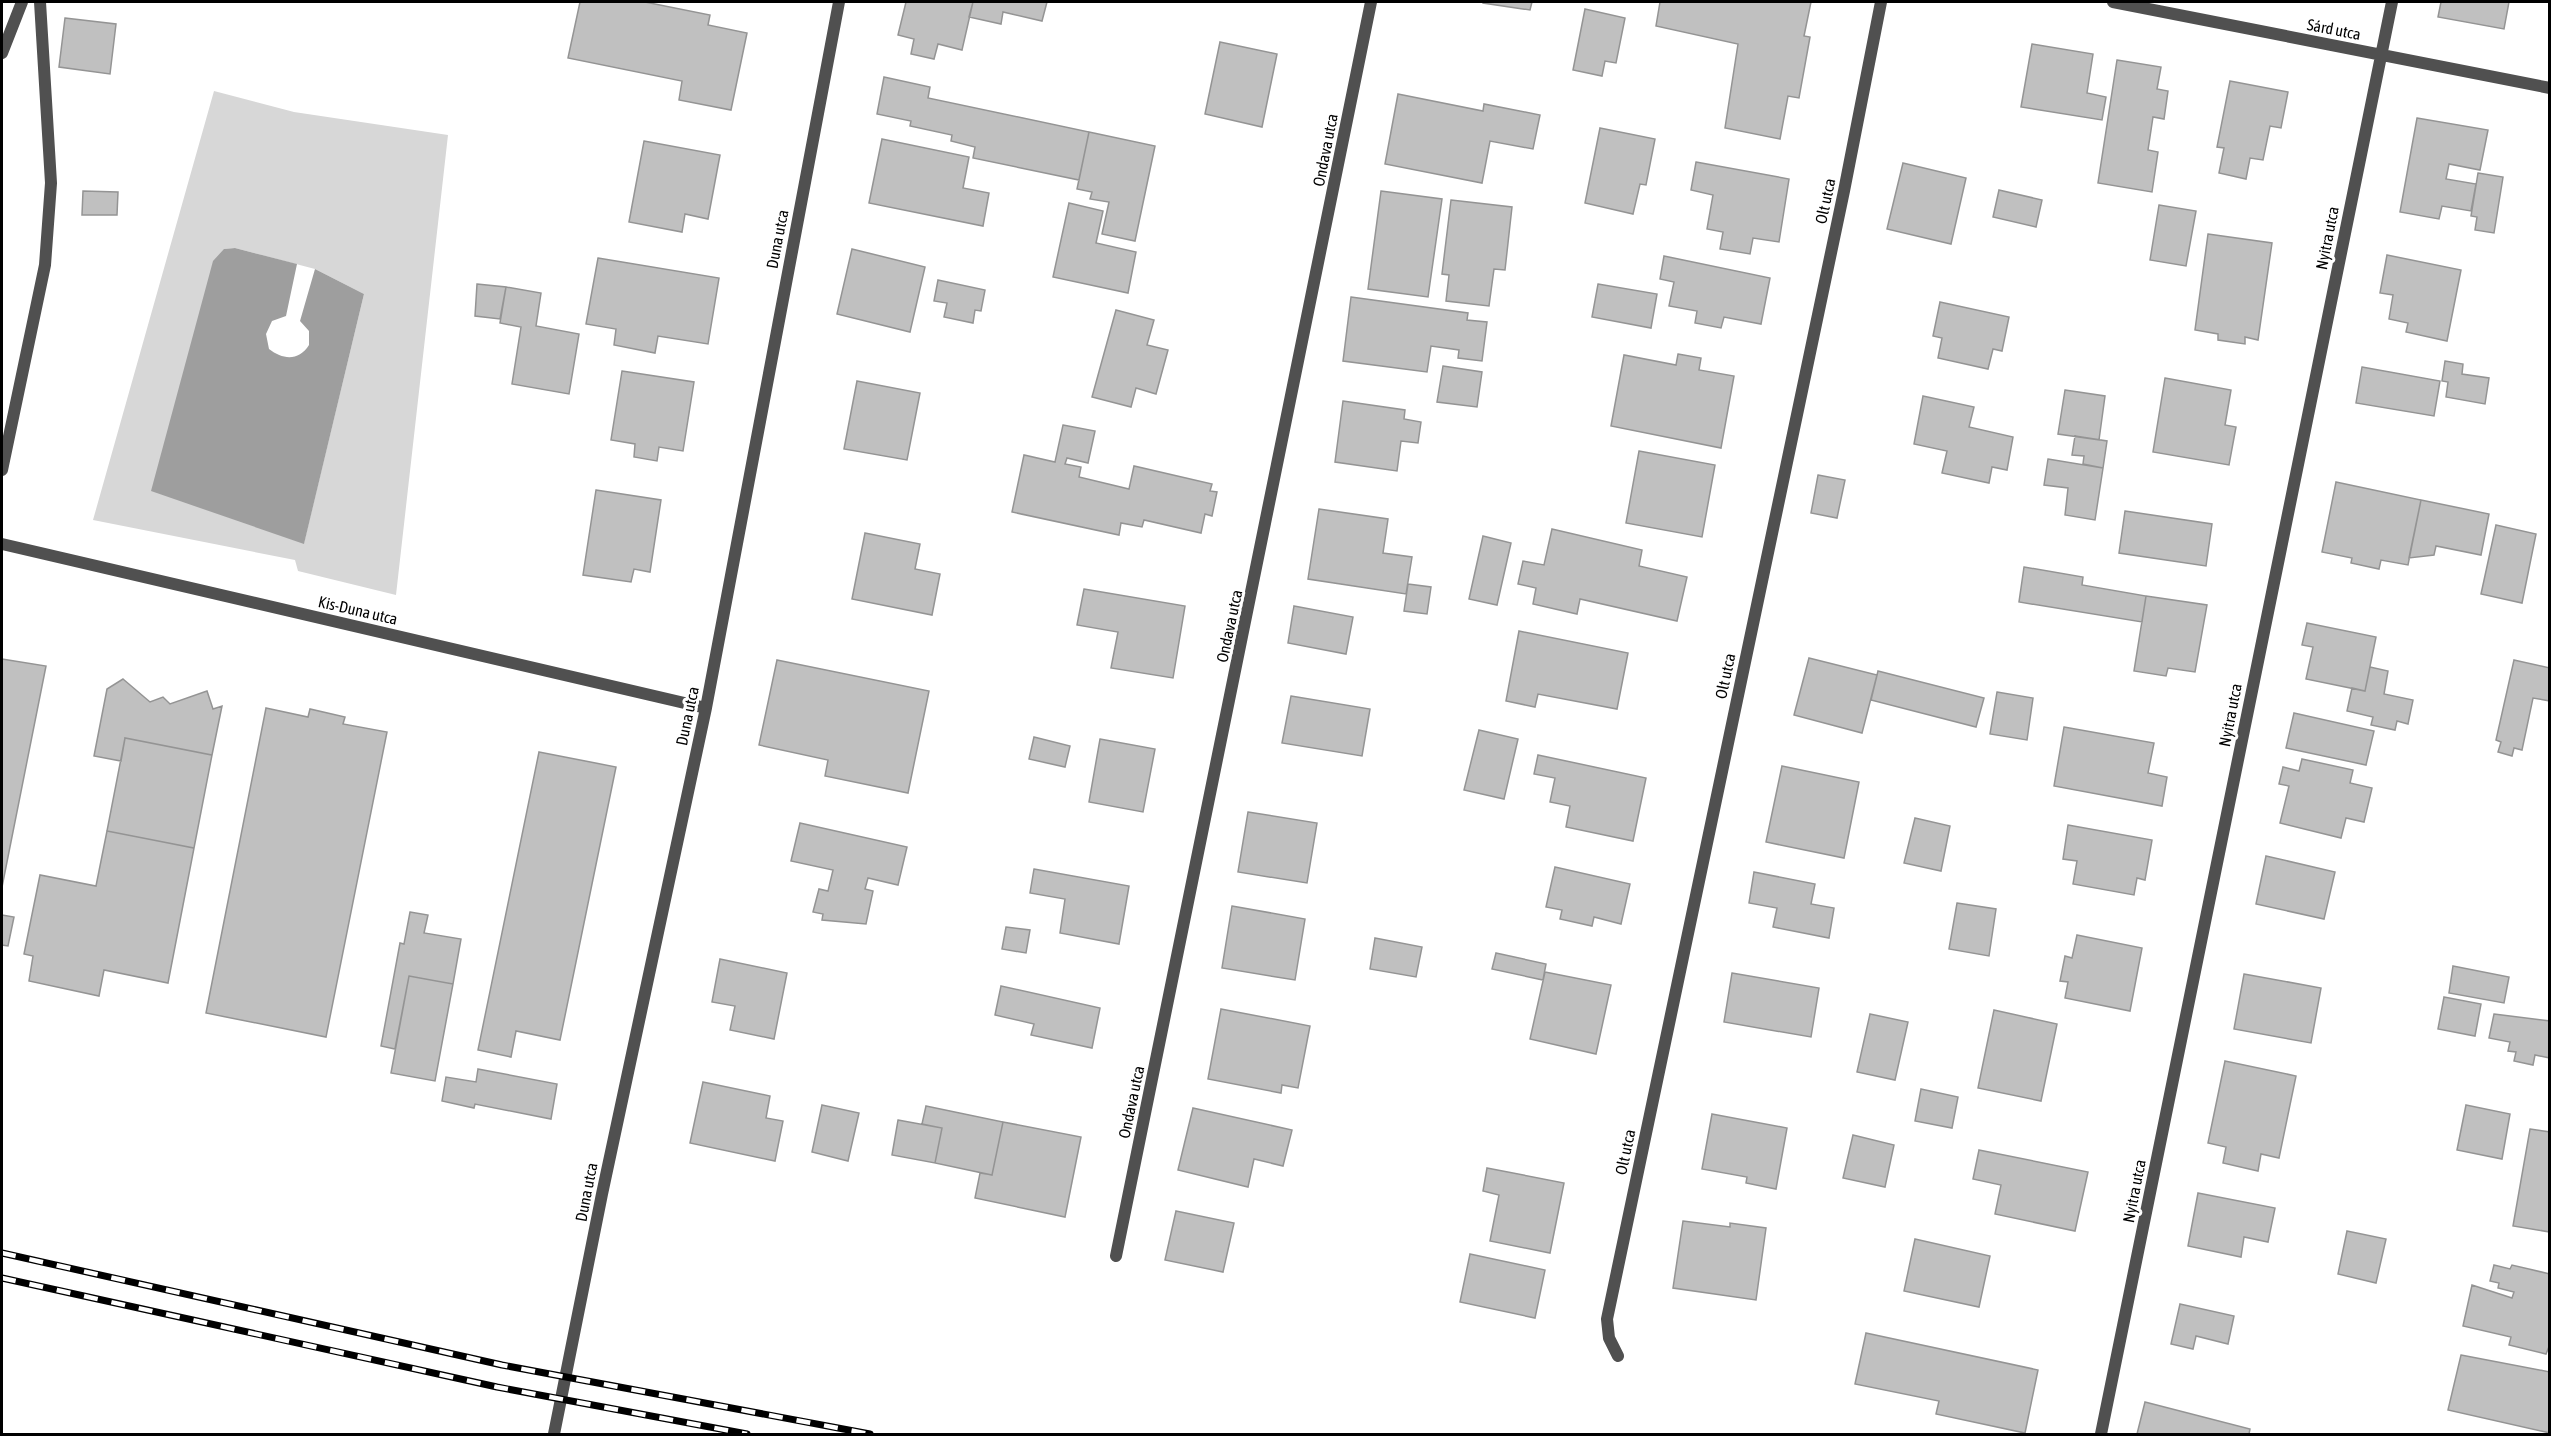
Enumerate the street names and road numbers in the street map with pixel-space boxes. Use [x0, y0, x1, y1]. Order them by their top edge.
street label: Sárd utca [2306, 15, 2362, 43]
street label: Ondava utca [1309, 112, 1341, 188]
street label: Olt utca [1811, 177, 1839, 225]
street label: Nyitra utca [2312, 205, 2343, 271]
street label: Duna utca [762, 208, 792, 270]
street label: Ondava utca [1213, 588, 1245, 664]
street label: Kis-Duna utca [317, 592, 399, 628]
street label: Olt utca [1711, 652, 1739, 700]
street label: Nyitra utca [2215, 682, 2246, 748]
street label: Duna utca [672, 685, 702, 747]
street label: Ondava utca [1115, 1064, 1147, 1140]
street label: Olt utca [1611, 1128, 1639, 1176]
street label: Nyitra utca [2119, 1158, 2150, 1224]
street label: Duna utca [571, 1161, 601, 1223]

